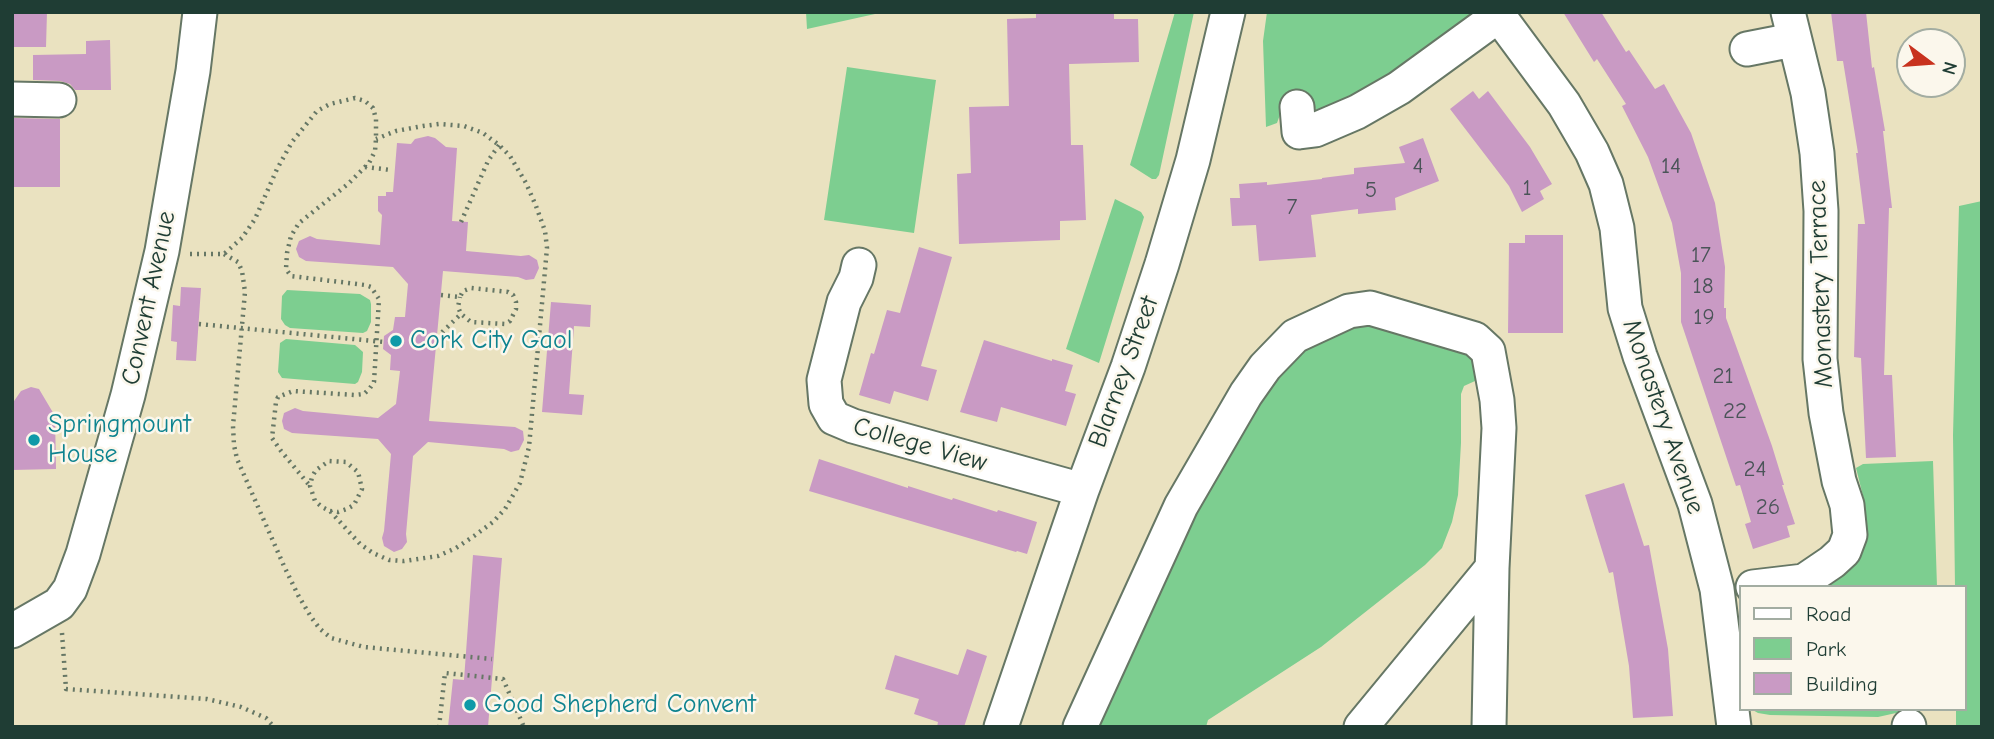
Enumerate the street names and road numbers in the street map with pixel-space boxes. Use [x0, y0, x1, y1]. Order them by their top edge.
street label: Monastery Terrace [1802, 179, 1840, 389]
street label: Convent Avenue [115, 208, 183, 388]
street label: Blarney Street [1082, 292, 1166, 452]
street label: Monastery Avenue [1615, 316, 1711, 518]
street label: College View [849, 411, 991, 479]

